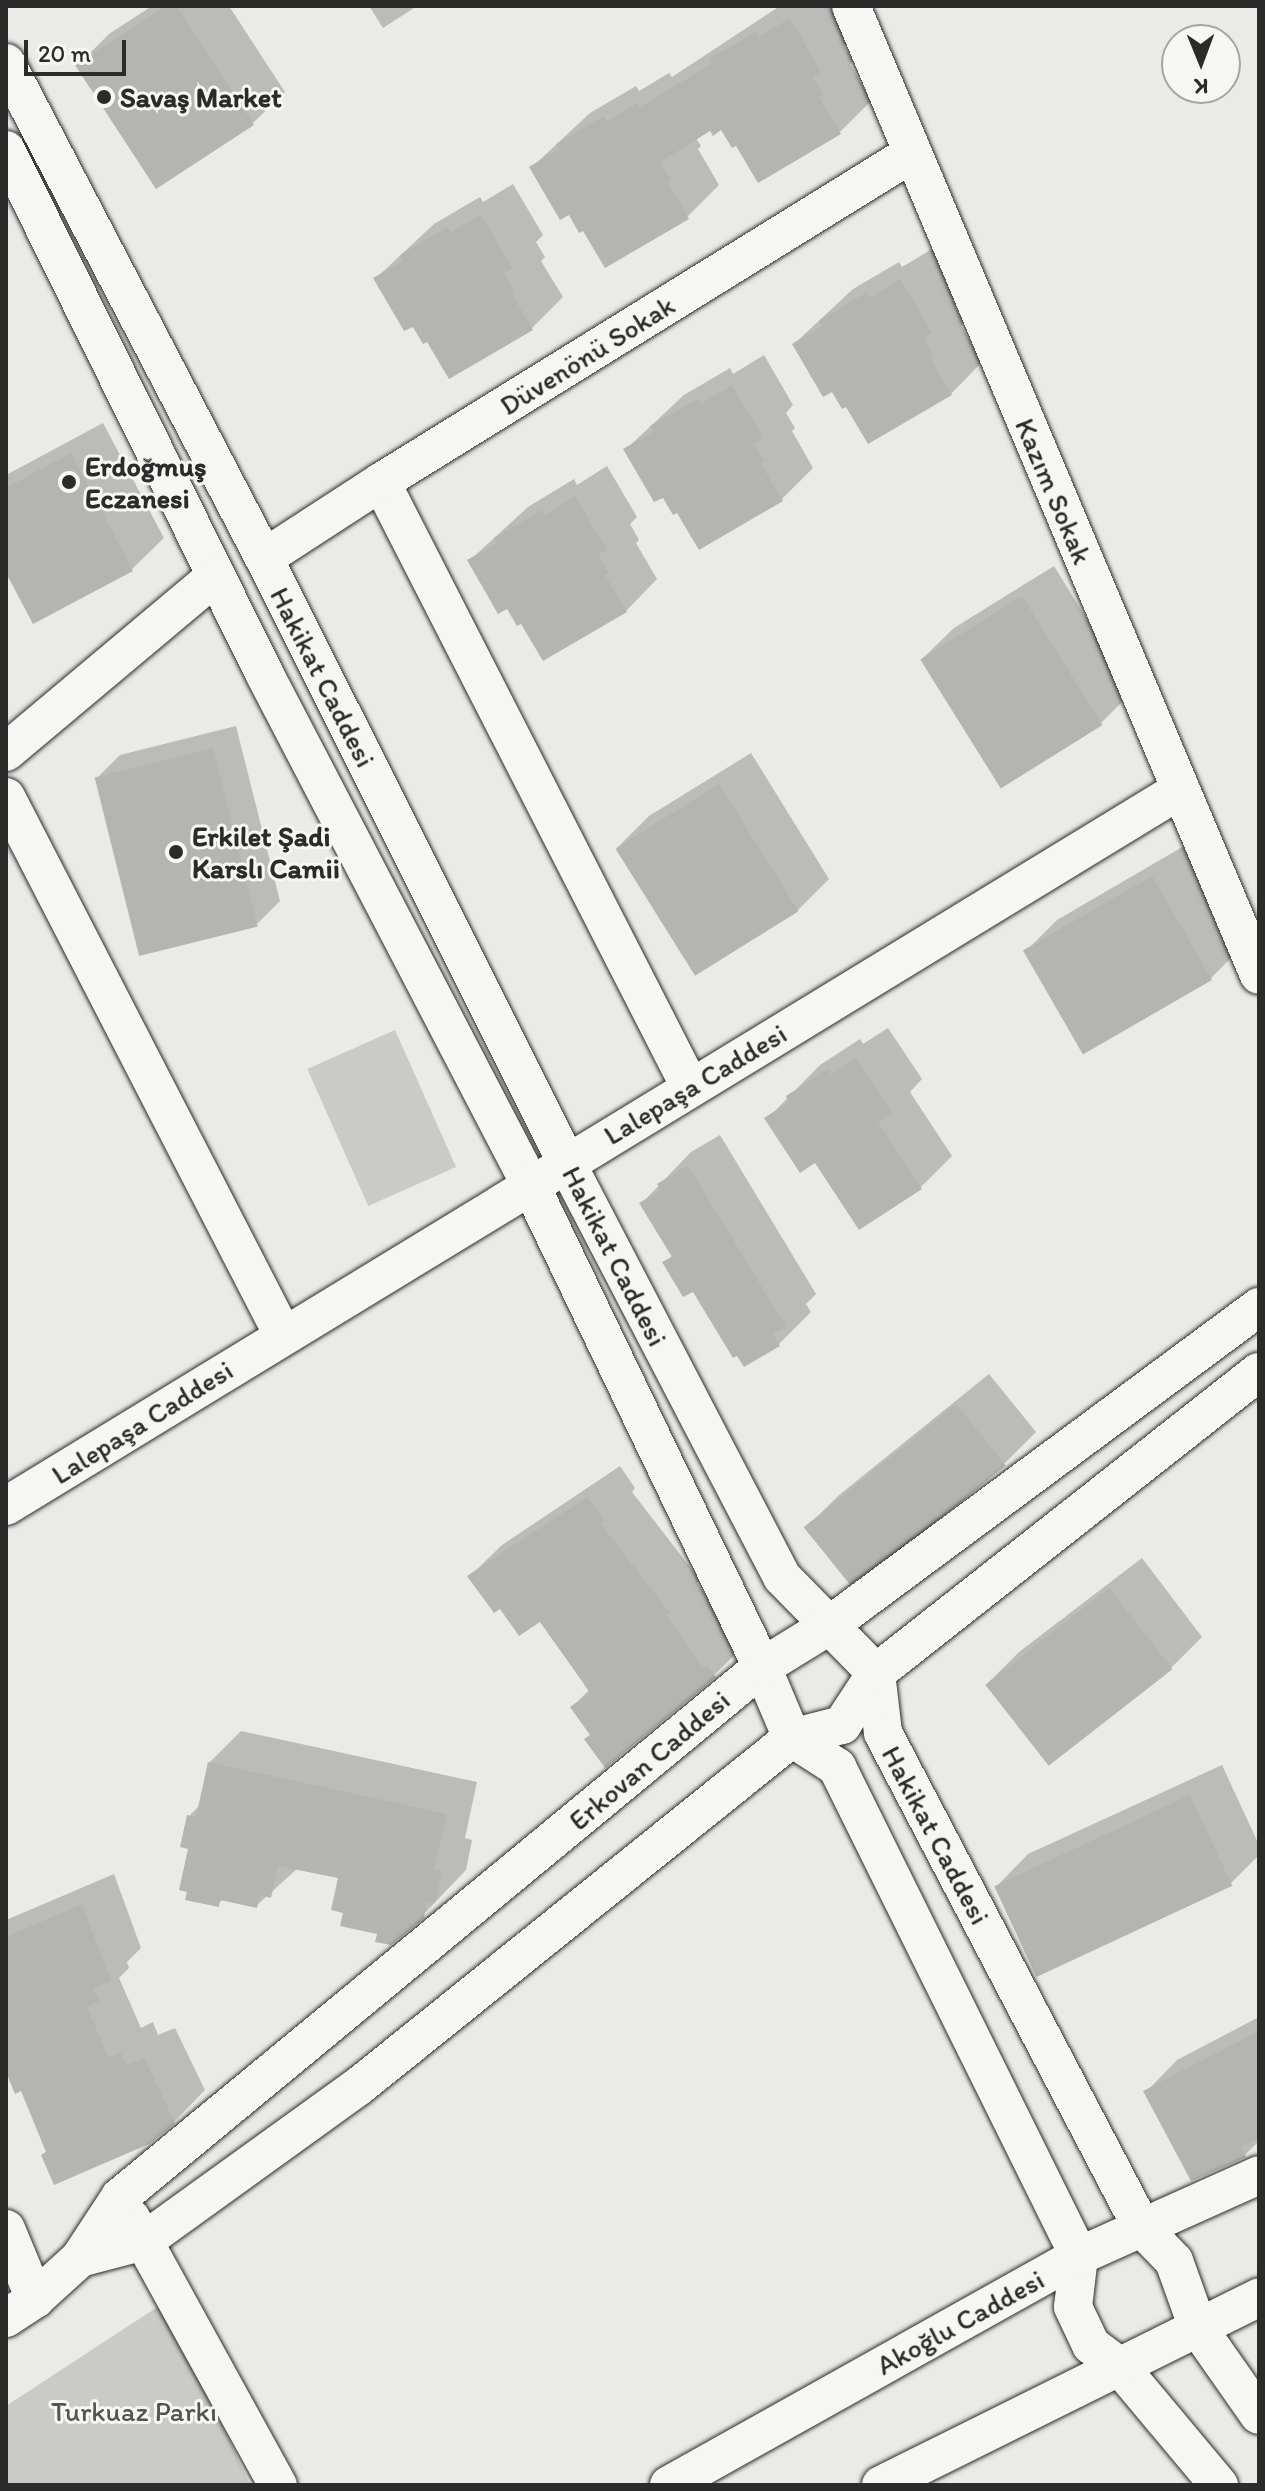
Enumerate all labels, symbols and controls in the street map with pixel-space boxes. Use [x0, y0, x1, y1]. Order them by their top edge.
scale bar [28, 24, 130, 74]
north arrow [1161, 24, 1241, 104]
text: 20 m [38, 39, 91, 68]
text: K [1194, 73, 1209, 100]
place label: Savaş Market [120, 80, 282, 114]
marker: Savaş Market [95, 88, 113, 106]
street label: Düvenönü Sokak [493, 288, 681, 422]
street label: Kazım Sokak [1008, 413, 1100, 569]
place label: Erdoğmuş Eczanesi [85, 449, 206, 515]
marker: Erdoğmuş Eczanesi [60, 473, 78, 491]
street label: Hakikat Caddesi [263, 581, 383, 773]
place label: Erkilet Şadi Karslı Camii [192, 819, 340, 885]
marker: Erkilet Şadi Karslı Camii [167, 843, 185, 861]
street label: Lalepaşa Caddesi [597, 1016, 793, 1152]
street label: Hakikat Caddesi [555, 1160, 675, 1352]
street label: Lalepaşa Caddesi [45, 1353, 239, 1491]
street label: Erkovan Caddesi [562, 1683, 736, 1837]
street label: Hakikat Caddesi [875, 1740, 997, 1930]
street label: Akoğlu Caddesi [870, 2262, 1050, 2382]
park label: Turkuaz Parkı [51, 2394, 217, 2428]

